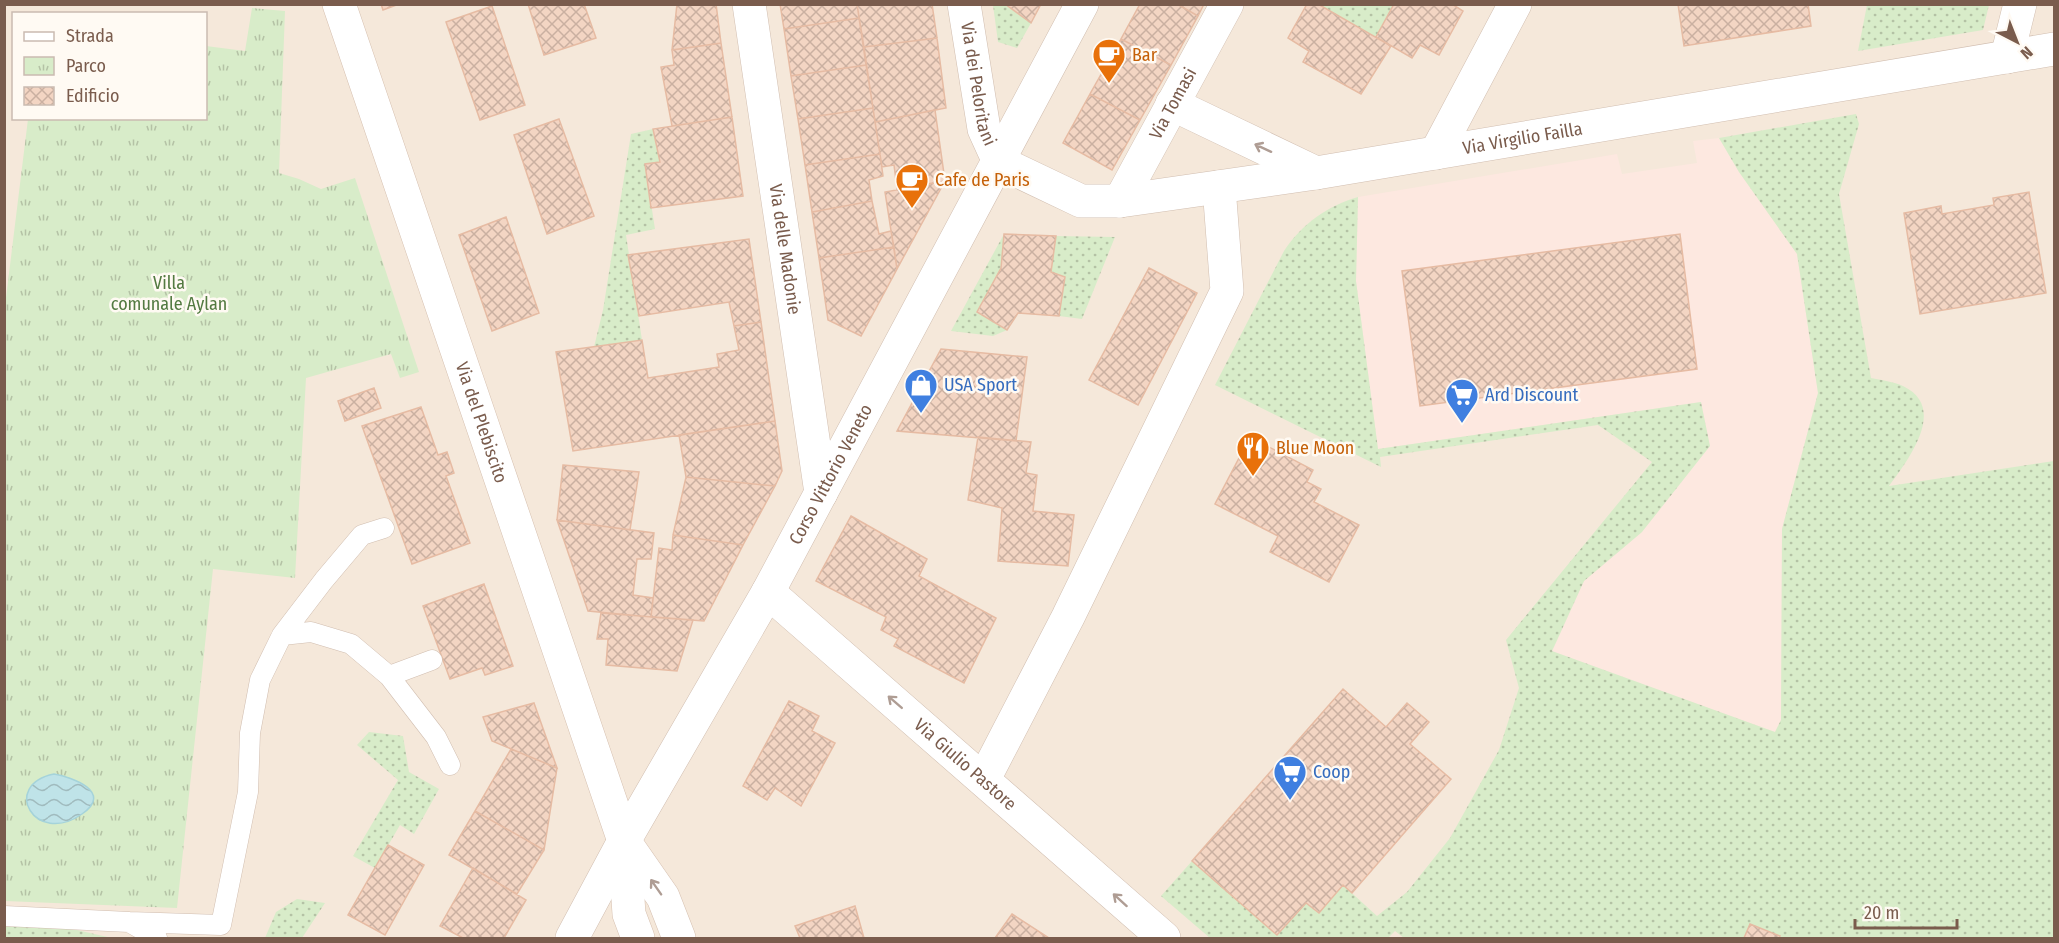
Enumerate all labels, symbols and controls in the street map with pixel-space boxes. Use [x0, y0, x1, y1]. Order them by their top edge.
legend [12, 12, 207, 120]
north arrow [1987, 12, 2047, 72]
street label: Via dei Peloritani [956, 20, 1001, 149]
text: Strada [66, 25, 114, 47]
cafe icon: Bar [1091, 37, 1127, 84]
text: N [2017, 43, 2037, 63]
place label: Bar [1132, 44, 1158, 66]
text: Parco [66, 55, 106, 77]
street label: Via Tomasi [1145, 64, 1201, 143]
text: Edificio [66, 85, 119, 107]
street label: Via Virgilio Failla [1461, 117, 1584, 159]
one-way arrow [1255, 141, 1273, 153]
cafe icon: Cafe de Paris [894, 162, 930, 209]
place label: Cafe de Paris [935, 169, 1030, 191]
street label: Via delle Madonie [765, 183, 806, 316]
park label: Villa comunale Aylan [111, 272, 227, 315]
street label: Via del Plebiscito [451, 359, 512, 486]
shop icon: USA Sport [903, 367, 939, 414]
place label: USA Sport [944, 374, 1017, 396]
supermarket icon: Ard Discount [1444, 377, 1480, 424]
place label: Ard Discount [1485, 384, 1579, 406]
street label: Corso Vittorio Veneto [784, 400, 877, 548]
restaurant icon: Blue Moon [1235, 430, 1271, 477]
place label: Blue Moon [1276, 437, 1354, 459]
one-way arrow [887, 695, 903, 708]
street label: Via Giulio Pastore [910, 714, 1021, 815]
supermarket icon: Coop [1272, 754, 1308, 801]
place label: Coop [1313, 761, 1350, 783]
one-way arrow [650, 880, 662, 896]
scale bar [1855, 892, 1957, 930]
one-way arrow [1113, 893, 1128, 907]
text: 20 m [1864, 902, 1899, 924]

